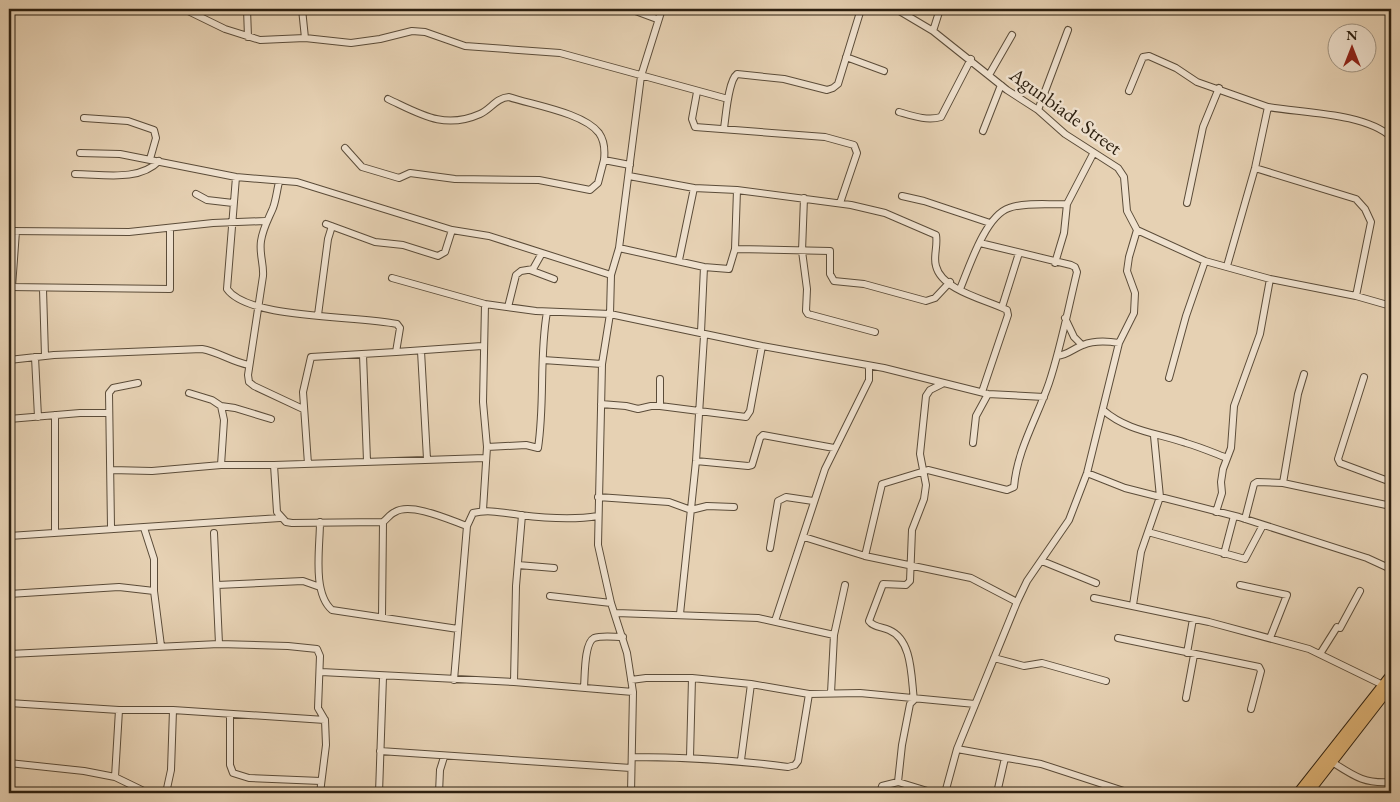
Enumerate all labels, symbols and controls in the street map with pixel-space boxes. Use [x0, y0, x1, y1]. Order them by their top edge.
north arrow [1328, 22, 1378, 72]
text: N [1346, 26, 1358, 44]
street label: Agunbiade Street [1004, 61, 1128, 161]

